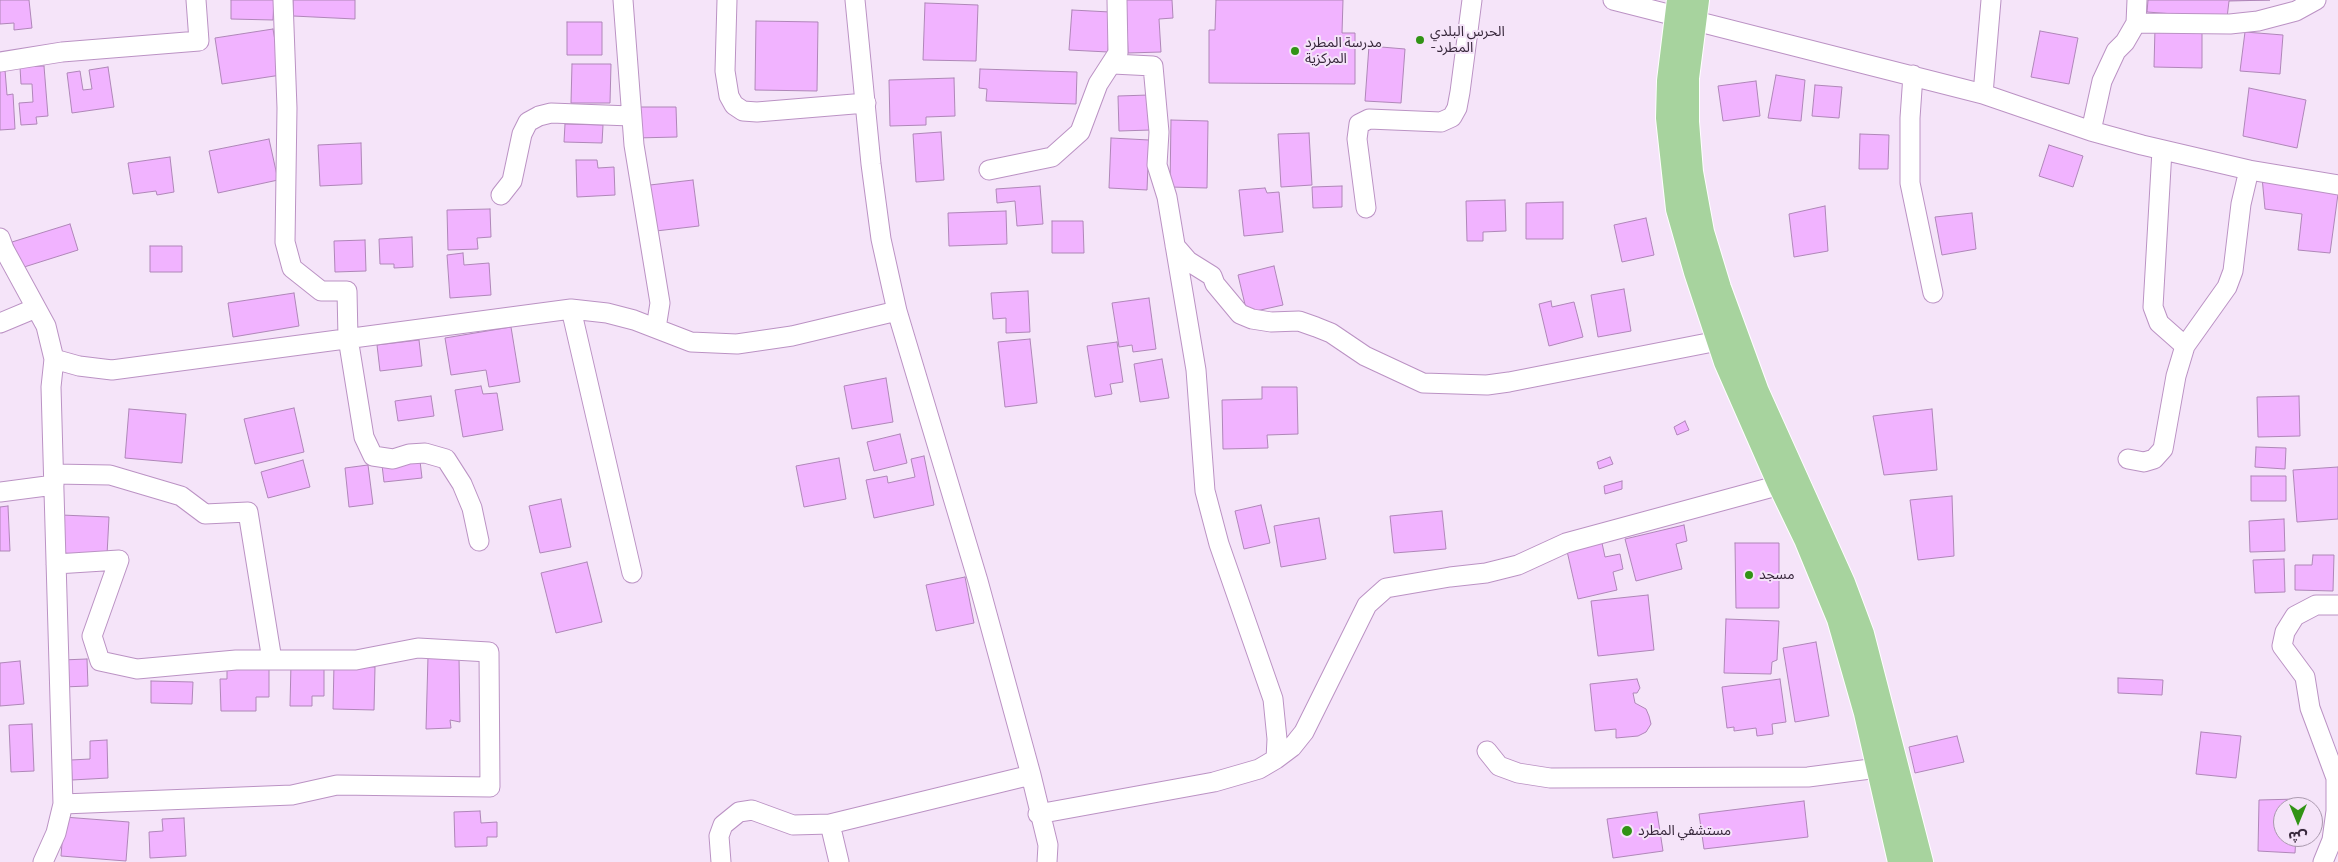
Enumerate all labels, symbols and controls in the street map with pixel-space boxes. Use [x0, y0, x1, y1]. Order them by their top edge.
place label: الحرس البلدي -المطرد [1430, 24, 1505, 56]
marker: الحرس البلدي -المطرد [1414, 34, 1426, 46]
place label: مدرسة المطرد المركزية [1305, 35, 1382, 68]
marker: مدرسة المطرد المركزية [1289, 45, 1301, 57]
place label: مسجد [1759, 567, 1795, 583]
marker: مسجد [1743, 569, 1755, 581]
north arrow [2273, 797, 2323, 847]
place label: مستشفي المطرد [1638, 823, 1731, 839]
marker: مستشفي المطرد [1620, 824, 1634, 838]
text: ش [2288, 828, 2308, 845]

